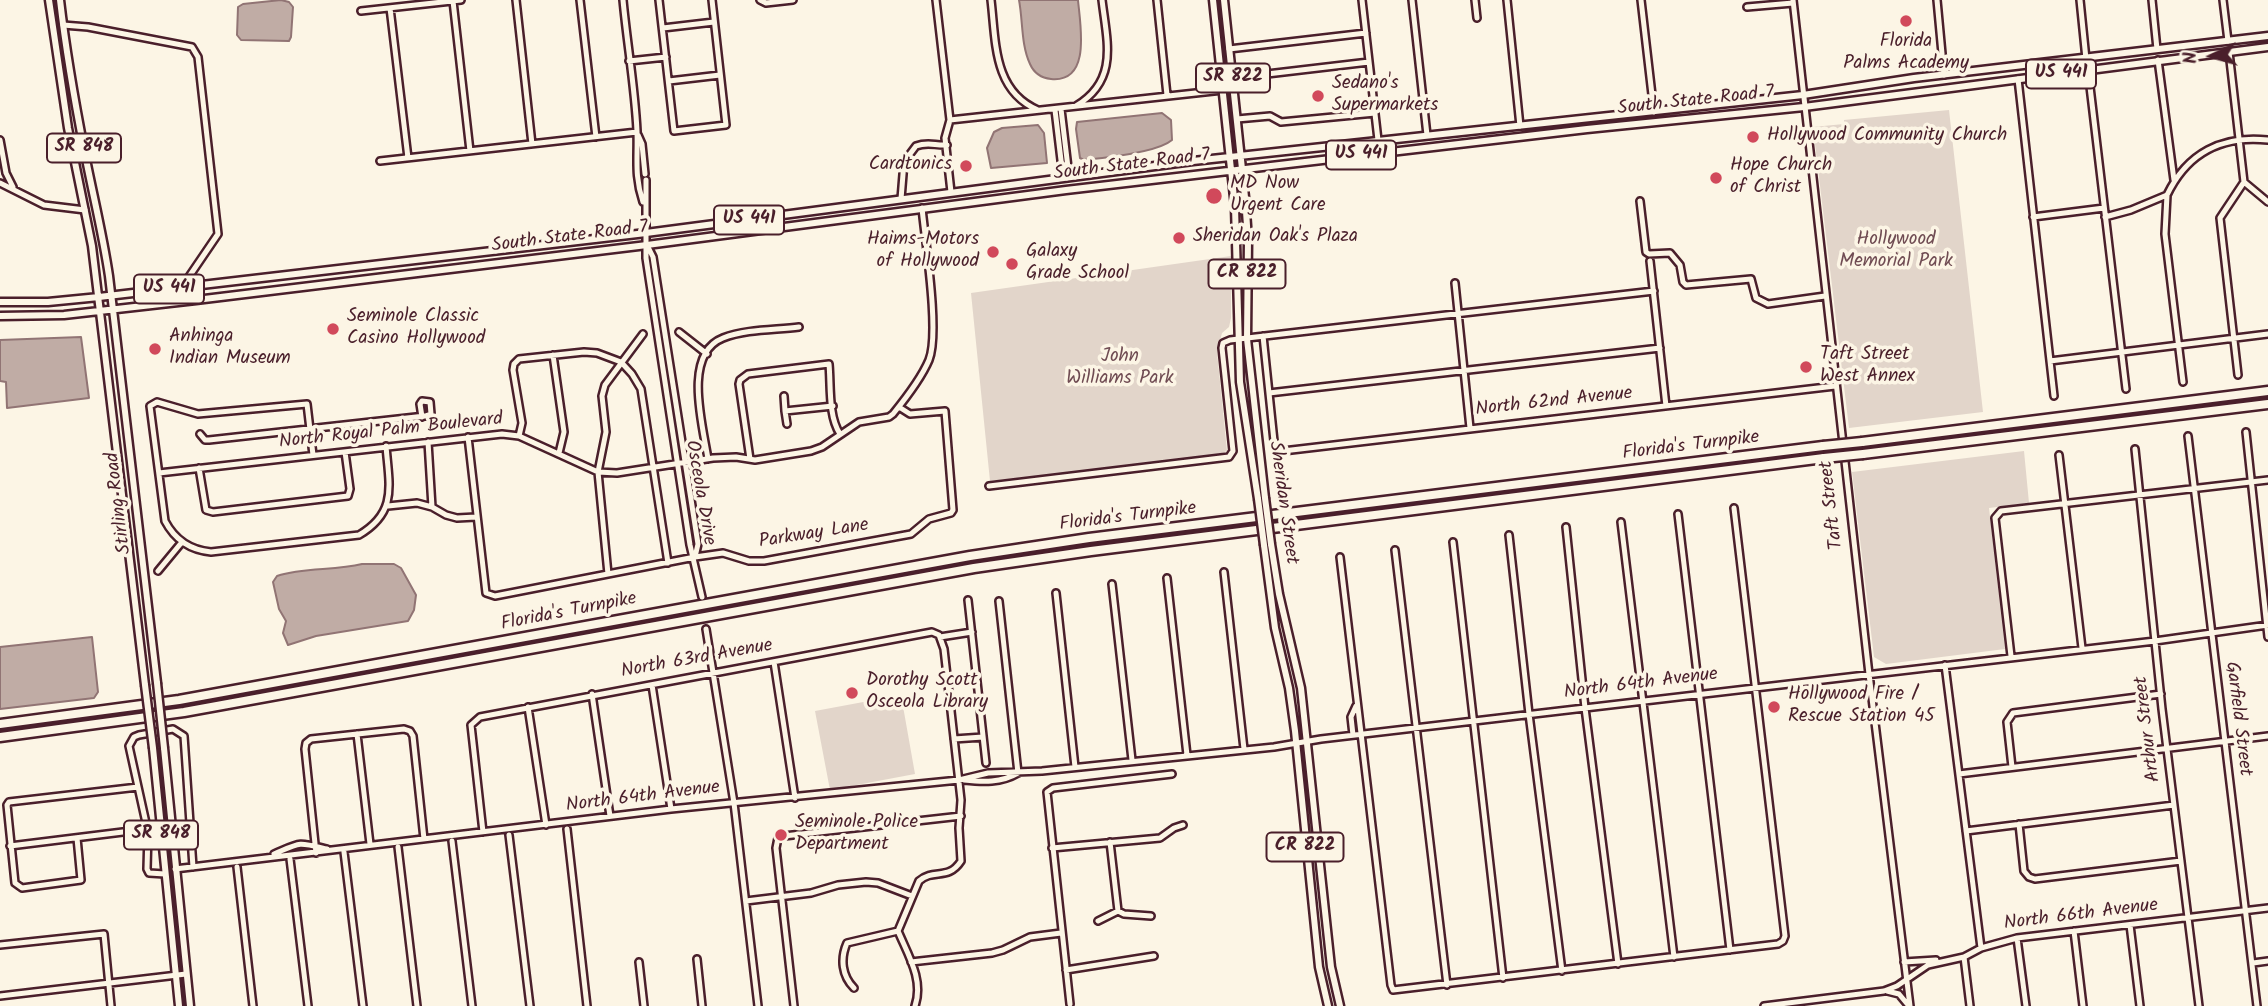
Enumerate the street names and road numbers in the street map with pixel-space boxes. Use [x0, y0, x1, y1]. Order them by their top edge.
road number: US 441 [2026, 60, 2096, 88]
road number: SR 822 [1196, 64, 1270, 92]
street label: South State Road 7 [1617, 82, 1775, 122]
road number: SR 848 [47, 134, 121, 162]
road number: US 441 [1326, 140, 1396, 170]
street label: South State Road 7 [1053, 145, 1211, 187]
road number: US 441 [714, 205, 784, 234]
street label: South State Road 7 [491, 217, 649, 259]
road number: CR 822 [1208, 260, 1286, 288]
road number: US 441 [134, 274, 204, 304]
street label: North 62nd Avenue [1474, 383, 1634, 423]
street label: North Royal Palm Boulevard [278, 409, 504, 455]
street label: Florida's Turnpike [1621, 427, 1761, 467]
street label: Osceola Drive [679, 439, 719, 547]
street label: Sheridan Street [1262, 440, 1302, 566]
street label: Stirling Road [102, 451, 138, 555]
street label: Taft Street [1816, 459, 1850, 551]
street label: Florida's Turnpike [1058, 498, 1198, 538]
street label: Parkway Lane [758, 515, 870, 555]
street label: Florida's Turnpike [499, 589, 639, 637]
street label: North 63rd Avenue [619, 635, 775, 685]
street label: Garfield Street [2219, 660, 2255, 778]
street label: North 64th Avenue [1563, 664, 1719, 706]
street label: Arthur Street [2131, 675, 2167, 783]
street label: North 64th Avenue [565, 777, 721, 819]
road number: SR 848 [124, 820, 198, 850]
road number: CR 822 [1266, 832, 1344, 862]
street label: North 66th Avenue [2003, 895, 2159, 937]

